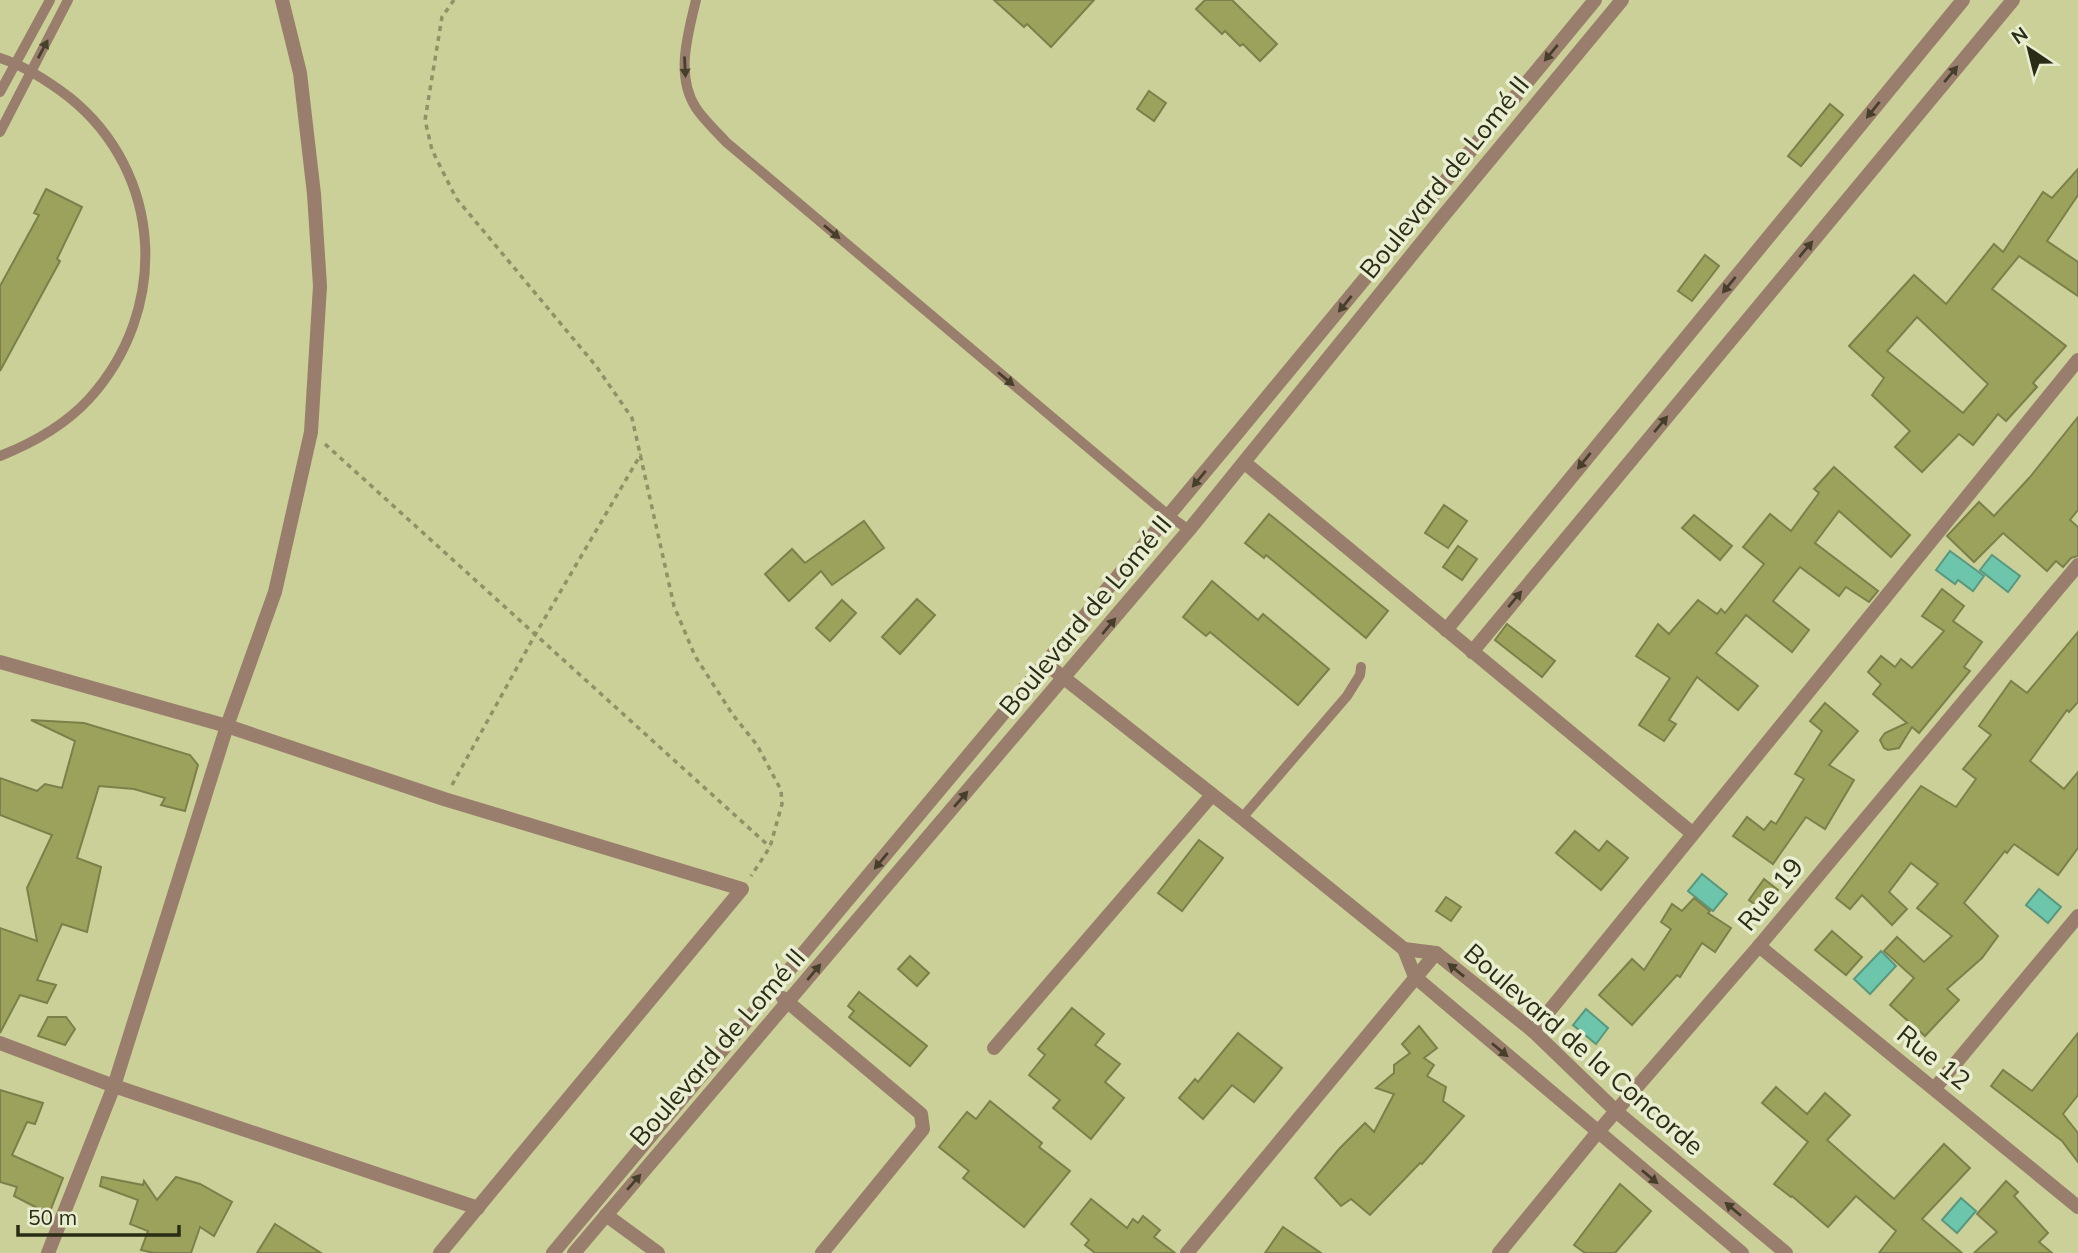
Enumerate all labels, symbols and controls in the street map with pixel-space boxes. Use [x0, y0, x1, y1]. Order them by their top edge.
north arrow [1994, 14, 2064, 84]
text: N [2006, 21, 2032, 49]
one-way arrow [37, 39, 48, 59]
one-way arrow [1544, 44, 1559, 61]
one-way arrow [680, 56, 691, 78]
one-way arrow [1944, 65, 1959, 83]
street label: Boulevard de Lomé II [1352, 69, 1536, 285]
one-way arrow [1866, 101, 1881, 118]
one-way arrow [824, 224, 841, 239]
one-way arrow [1798, 240, 1814, 258]
one-way arrow [1721, 276, 1736, 294]
one-way arrow [1337, 295, 1352, 313]
one-way arrow [997, 371, 1015, 386]
one-way arrow [1653, 415, 1668, 433]
one-way arrow [1577, 453, 1592, 470]
one-way arrow [1191, 470, 1207, 488]
street label: Boulevard de Lomé II [992, 508, 1178, 722]
one-way arrow [1507, 590, 1523, 608]
one-way arrow [1101, 617, 1116, 635]
one-way arrow [953, 790, 969, 808]
street label: Rue 19 [1730, 851, 1810, 937]
one-way arrow [874, 852, 889, 869]
street label: Boulevard de la Concorde [1457, 936, 1711, 1162]
street label: Boulevard de Lomé II [622, 941, 812, 1153]
one-way arrow [1448, 962, 1466, 977]
one-way arrow [806, 964, 821, 981]
street label: Rue 12 [1891, 1017, 1977, 1097]
one-way arrow [1491, 1042, 1509, 1058]
one-way arrow [1640, 1169, 1658, 1184]
one-way arrow [626, 1174, 641, 1191]
scale bar [18, 1194, 178, 1238]
one-way arrow [1725, 1202, 1742, 1217]
text: 50 m [28, 1204, 77, 1230]

